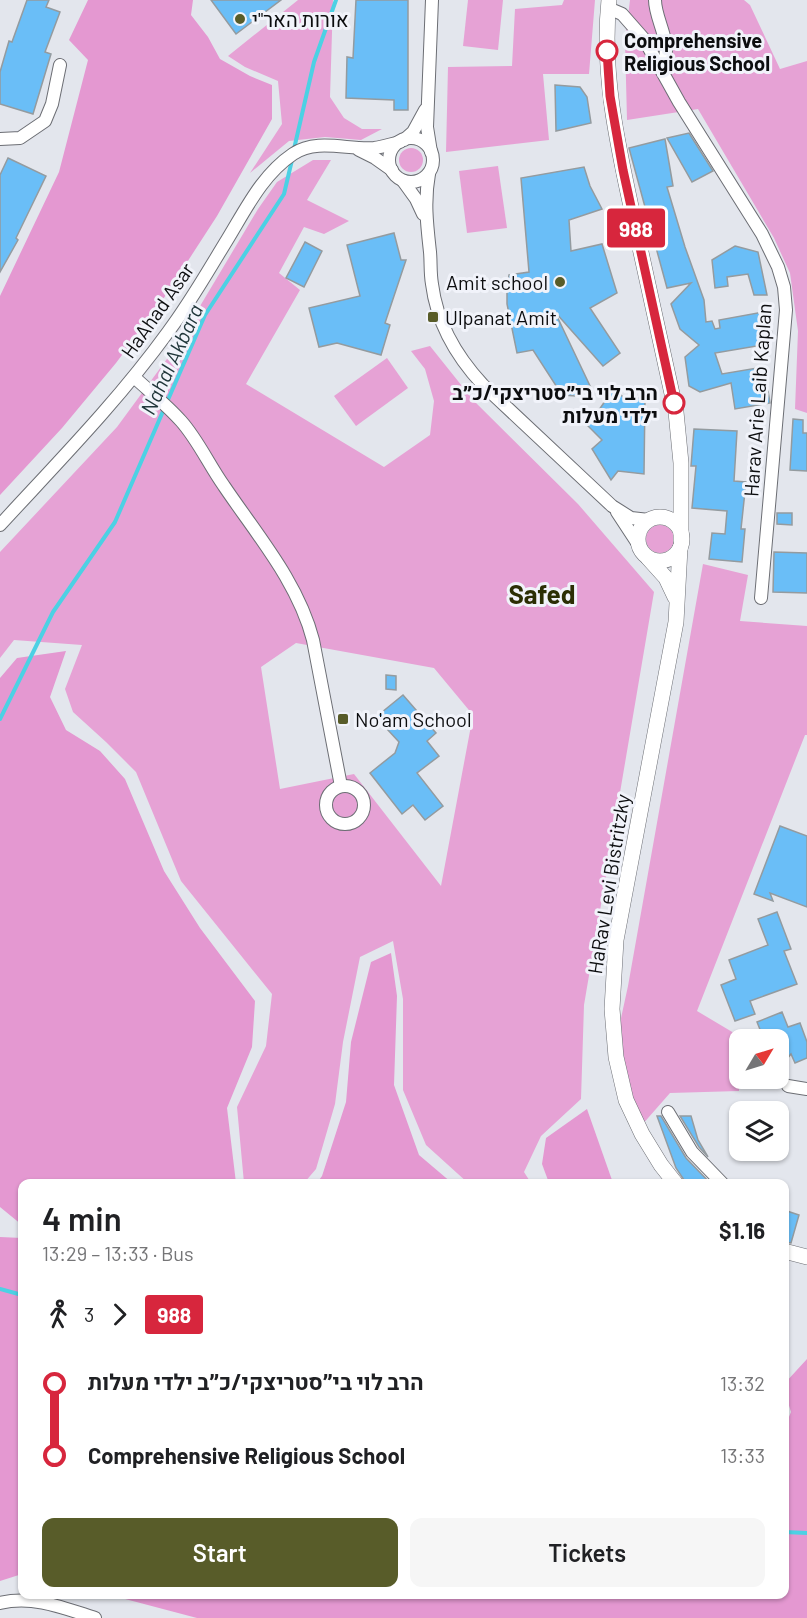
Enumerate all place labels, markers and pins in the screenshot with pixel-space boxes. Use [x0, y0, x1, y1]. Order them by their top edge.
place label: אורות האר"י [252, 7, 349, 31]
marker: אורות האר"י [233, 12, 247, 26]
place label: Comprehensive Religious School [624, 28, 770, 75]
marker: Comprehensive Religious School [596, 40, 618, 62]
place label: Amit school [446, 270, 548, 294]
marker: Amit school [553, 275, 567, 289]
place label: Ulpanat Amit [445, 305, 557, 329]
marker: Ulpanat Amit [426, 310, 440, 324]
place label: הרב לוי בי״סטריצקי/כ״ב ילדי מעלות [452, 380, 658, 427]
marker: הרב לוי בי״סטריצקי/כ״ב ילדי מעלות [663, 392, 685, 414]
place label: No'am School [355, 707, 472, 731]
marker: No'am School [336, 712, 350, 726]

